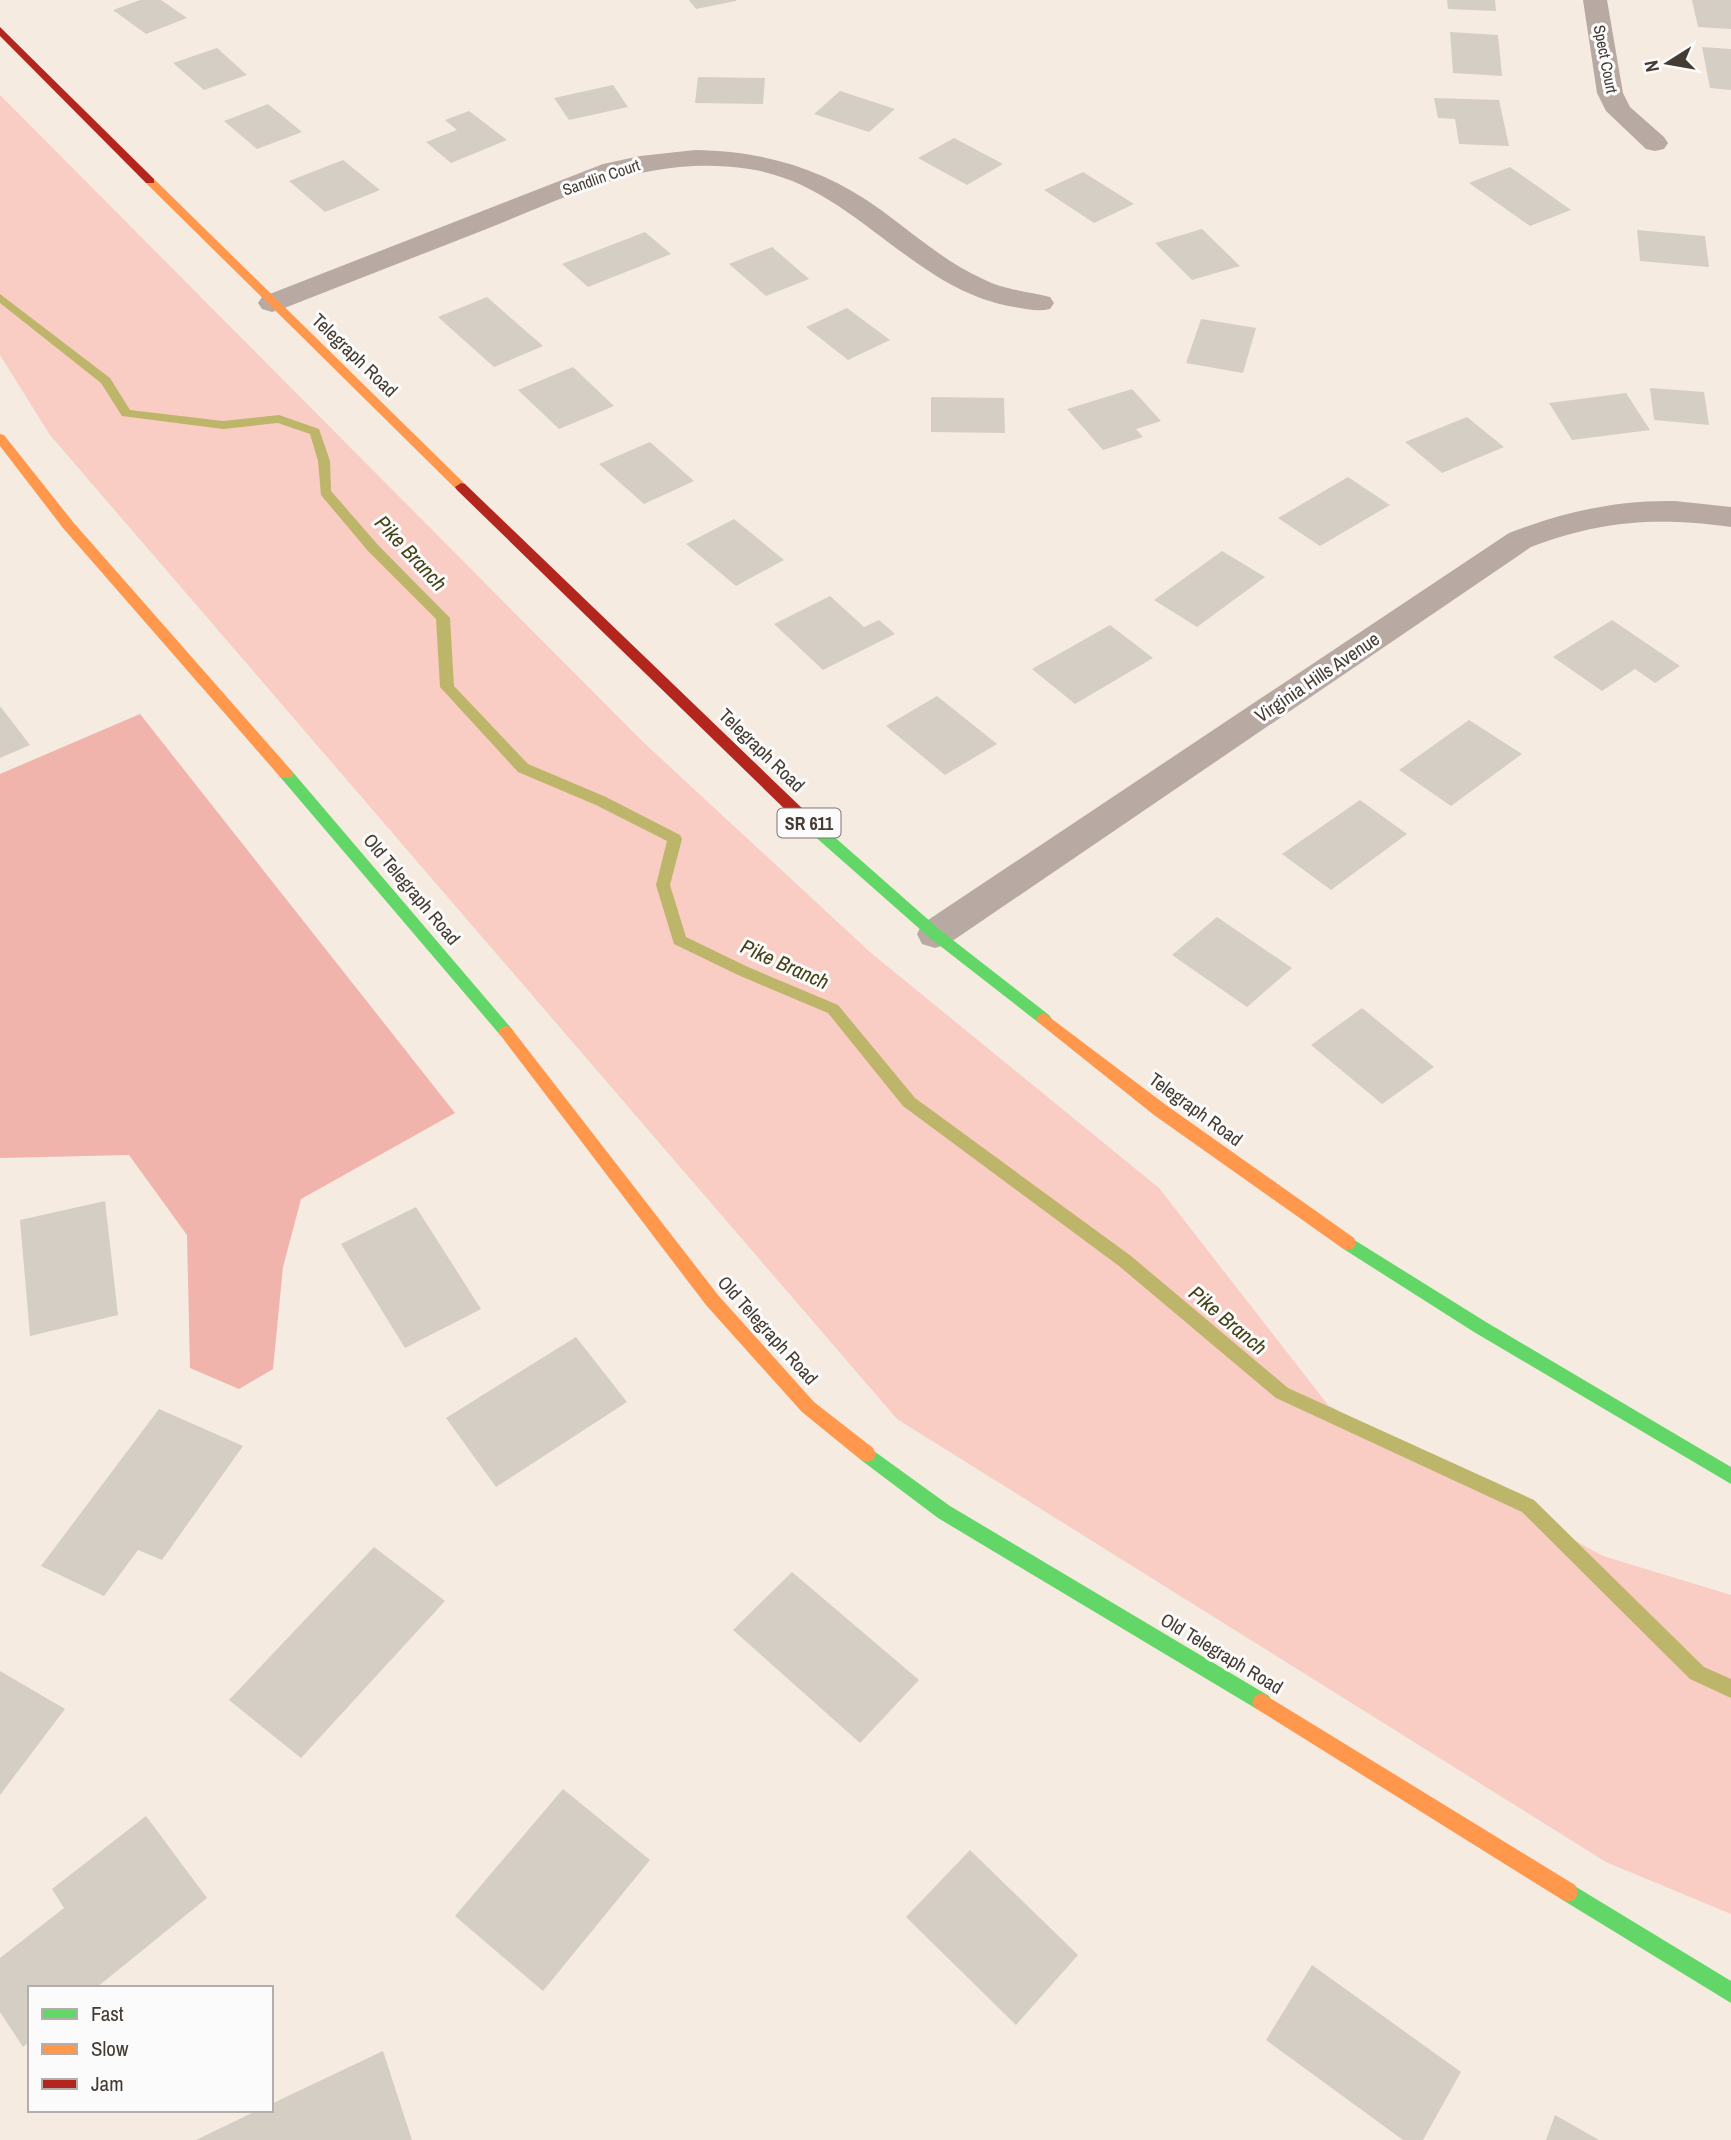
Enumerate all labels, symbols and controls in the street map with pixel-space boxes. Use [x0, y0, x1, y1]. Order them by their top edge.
street label: Spect Court [1589, 23, 1623, 95]
north arrow [1633, 28, 1703, 98]
text: N [1637, 58, 1665, 74]
street label: Sandlin Court [559, 153, 643, 200]
street label: Telegraph Road [306, 307, 404, 403]
water label: Pike Branch [368, 509, 454, 597]
street label: Virginia Hills Avenue [1250, 626, 1384, 728]
street label: Telegraph Road [713, 702, 811, 798]
road number: SR 611 [778, 808, 840, 838]
street label: Old Telegraph Road [358, 828, 466, 950]
water label: Pike Branch [736, 932, 834, 996]
street label: Telegraph Road [1144, 1066, 1248, 1152]
street label: Old Telegraph Road [712, 1270, 824, 1390]
water label: Pike Branch [1183, 1279, 1273, 1361]
street label: Old Telegraph Road [1156, 1606, 1288, 1700]
legend [28, 1986, 273, 2112]
text: Fast [91, 1999, 124, 2028]
text: Slow [91, 2034, 129, 2063]
text: Jam [91, 2069, 124, 2098]

